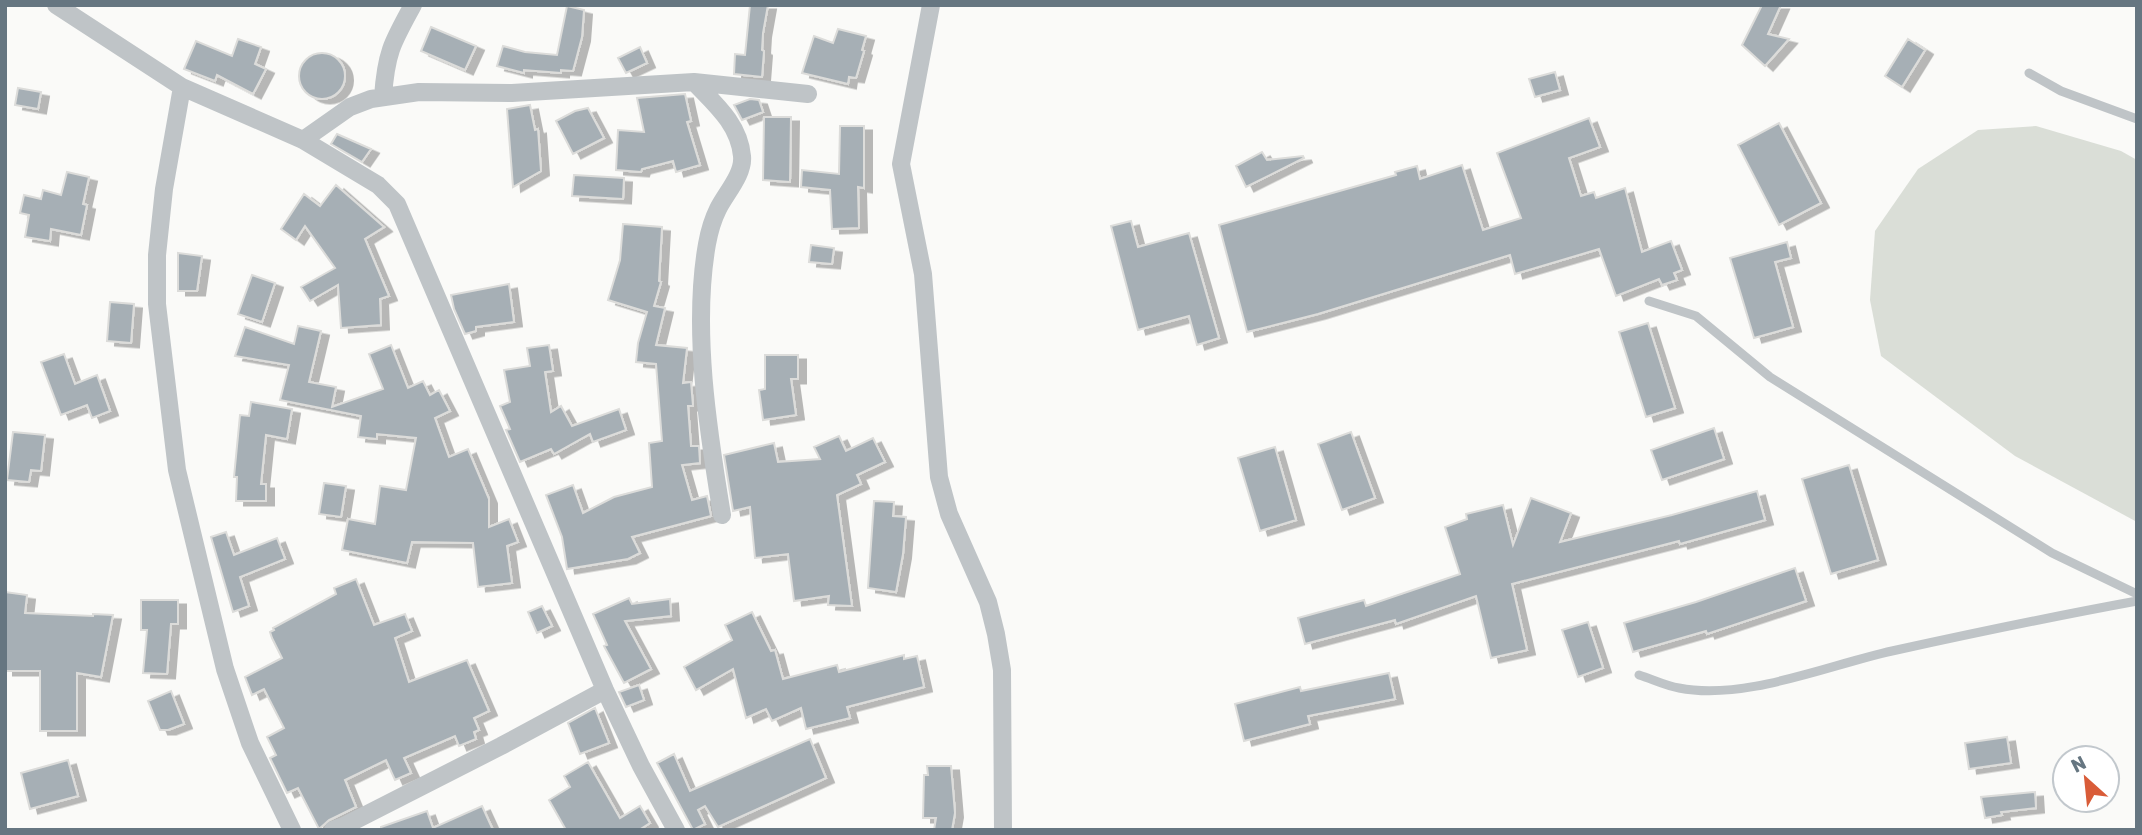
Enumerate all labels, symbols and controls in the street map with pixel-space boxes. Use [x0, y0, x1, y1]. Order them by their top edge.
north arrow [2051, 744, 2121, 814]
text: N [2067, 751, 2090, 778]

